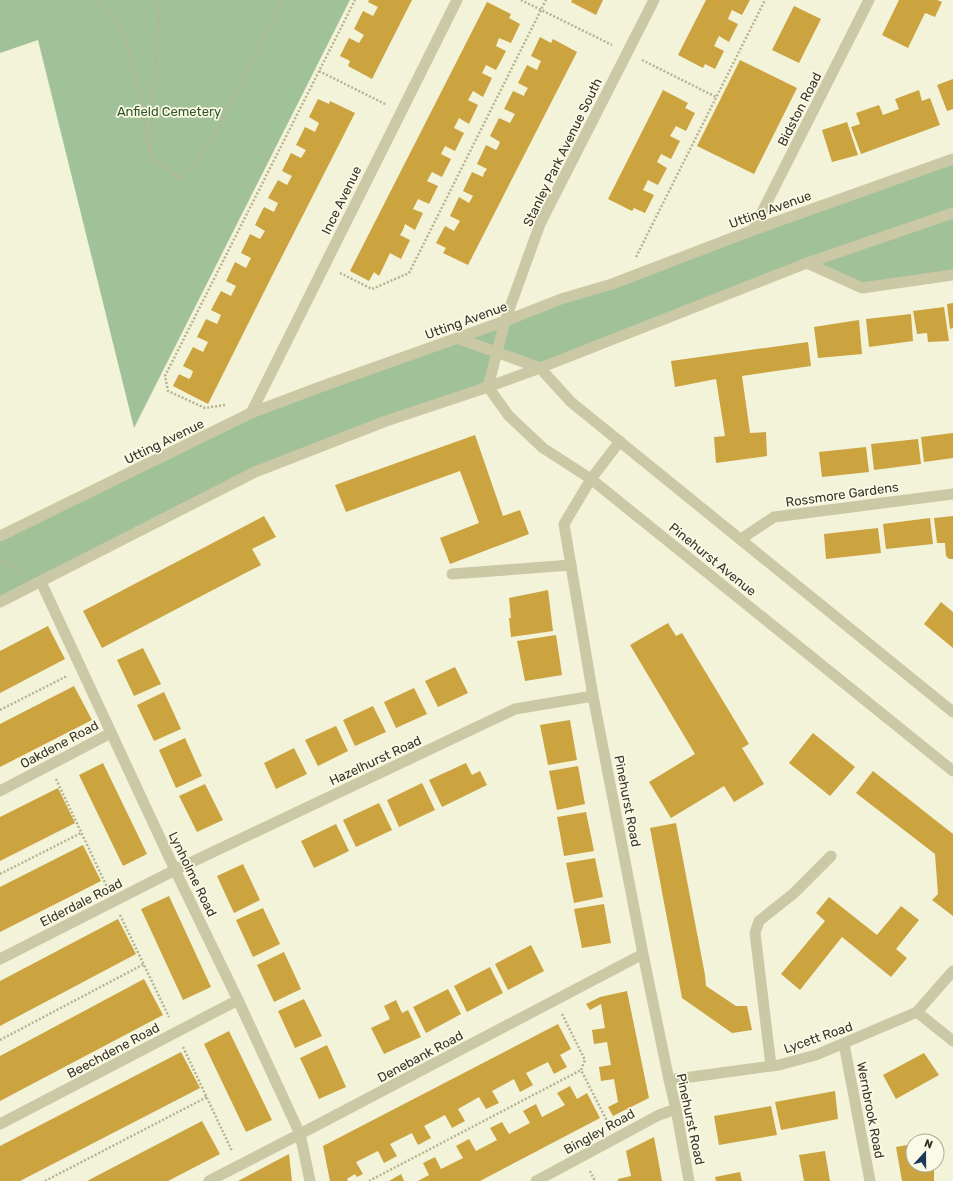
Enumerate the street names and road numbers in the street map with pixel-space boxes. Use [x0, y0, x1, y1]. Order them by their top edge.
street label: Bidston Road [774, 70, 824, 149]
street label: Stanley Park Avenue South [520, 76, 605, 229]
street label: Ince Avenue [318, 164, 364, 237]
street label: Utting Avenue [727, 188, 814, 232]
street label: Utting Avenue [423, 299, 510, 343]
street label: Utting Avenue [122, 416, 207, 468]
street label: Rossmore Gardens [785, 479, 900, 510]
street label: Pinehurst Avenue [666, 520, 759, 599]
street label: Oakdene Road [18, 718, 101, 771]
street label: Hazelhurst Road [327, 733, 424, 788]
street label: Pinehurst Road [611, 754, 644, 848]
street label: Lynholme Road [166, 829, 220, 919]
street label: Elderdale Road [38, 875, 125, 930]
street label: Lycett Road [782, 1019, 854, 1056]
street label: Beechdene Road [64, 1020, 162, 1081]
street label: Denebank Road [375, 1028, 466, 1085]
street label: Wernbrook Road [854, 1060, 887, 1160]
street label: Pinehurst Road [674, 1072, 708, 1166]
street label: Bingley Road [561, 1106, 638, 1158]

